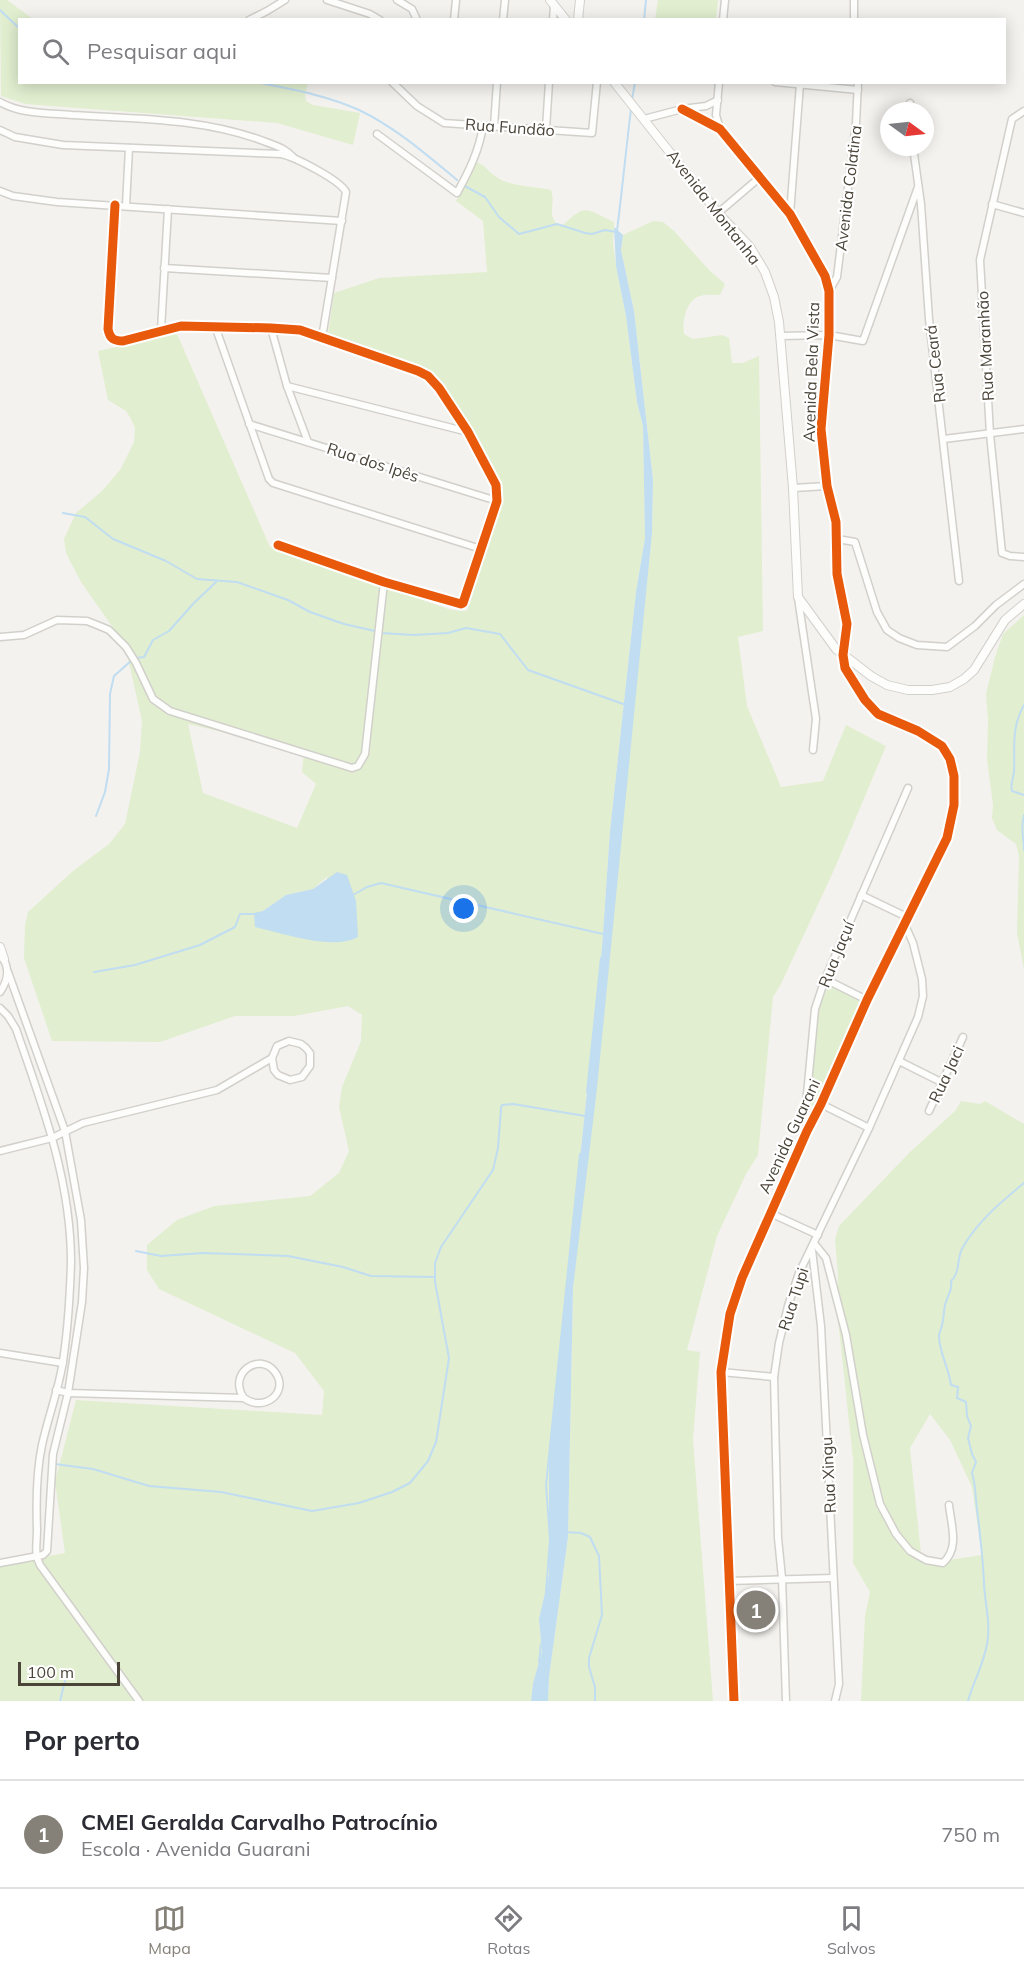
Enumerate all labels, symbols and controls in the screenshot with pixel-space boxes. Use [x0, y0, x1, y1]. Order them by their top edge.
search box [18, 18, 1006, 84]
icon: search [39, 35, 72, 68]
text: Pesquisar aqui [87, 37, 237, 65]
north arrow [880, 102, 934, 156]
street label: Rua Fundão [464, 114, 556, 140]
street label: Avenida Colatina [830, 124, 866, 252]
street label: Avenida Montanha [663, 145, 765, 269]
street label: Rua Maranhão [972, 290, 998, 402]
street label: Avenida Bela Vista [799, 302, 823, 442]
street label: Rua Ceará [920, 324, 950, 404]
street label: Rua dos Ipês [325, 438, 421, 486]
your location [449, 894, 478, 923]
street label: Rua Jaçuí [814, 917, 859, 990]
street label: Rua Jaci [924, 1042, 968, 1106]
street label: Avenida Guarani [754, 1076, 824, 1196]
street label: Rua Tupi [773, 1265, 813, 1333]
street label: Rua Xingu [816, 1436, 840, 1514]
pin: 1 [736, 1588, 776, 1632]
scale bar [18, 1659, 120, 1686]
text: 100 m [27, 1662, 74, 1682]
text: Por perto [24, 1724, 140, 1757]
text: CMEI Geralda Carvalho Patrocínio [81, 1808, 438, 1836]
text: 1 [38, 1822, 50, 1847]
text: 750 m [941, 1822, 1000, 1847]
text: Escola · Avenida Guarani [81, 1836, 311, 1861]
tab: Mapa [148, 1902, 191, 1958]
tab: Rotas [487, 1902, 530, 1958]
tab: Salvos [827, 1902, 876, 1958]

